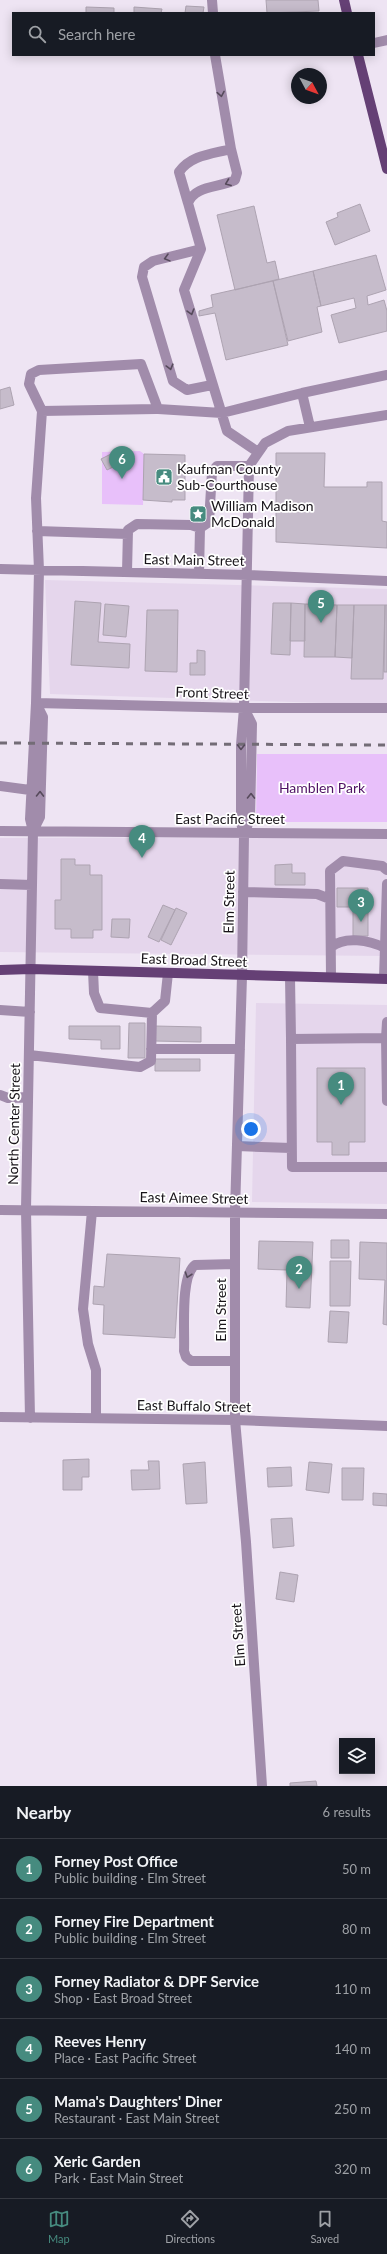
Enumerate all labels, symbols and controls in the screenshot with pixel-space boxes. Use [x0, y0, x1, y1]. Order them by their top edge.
search box [12, 12, 375, 56]
icon: search [26, 23, 48, 45]
text: Search here [58, 25, 135, 43]
north arrow [291, 68, 327, 104]
one-way arrow [216, 90, 224, 97]
one-way arrow [224, 178, 231, 186]
one-way arrow [164, 253, 171, 261]
one-way arrow [186, 308, 195, 315]
one-way arrow [165, 364, 174, 371]
pin: 6 [109, 446, 135, 479]
place label: Kaufman County Sub-Courthouse [177, 460, 281, 493]
public building icon: Kaufman County Sub-Courthouse [154, 467, 174, 487]
place label: William Madison McDonald [211, 497, 314, 530]
place icon: William Madison McDonald [188, 504, 208, 524]
street label: East Main Street [143, 550, 245, 569]
pin: 5 [308, 590, 334, 623]
street label: Front Street [175, 683, 249, 702]
one-way arrow [237, 744, 245, 750]
park label: Hamblen Park [279, 779, 366, 796]
one-way arrow [36, 791, 45, 797]
one-way arrow [247, 793, 255, 799]
street label: East Pacific Street [175, 810, 285, 827]
pin: 4 [129, 825, 155, 858]
street label: Elm Street [219, 870, 238, 934]
pin: 3 [348, 889, 374, 922]
street label: East Broad Street [140, 949, 248, 970]
street label: North Center Street [4, 1063, 23, 1185]
pin: 1 [328, 1072, 354, 1105]
your location [241, 1119, 261, 1139]
street label: East Aimee Street [140, 1188, 249, 1207]
pin: 2 [286, 1256, 312, 1289]
one-way arrow [184, 1271, 193, 1278]
street label: Elm Street [212, 1278, 229, 1342]
street label: East Buffalo Street [137, 1396, 251, 1415]
street label: Elm Street [227, 1603, 248, 1667]
map controls [339, 1738, 375, 1774]
button: layers [339, 1738, 375, 1774]
text: Nearby [16, 1802, 71, 1823]
text: 6 results [323, 1804, 371, 1820]
text: Forney Post Office [54, 1852, 178, 1870]
text: 1 [25, 1861, 33, 1877]
text: 50 m [342, 1861, 371, 1877]
text: Public building · Elm Street [54, 1870, 206, 1886]
text: Forney Fire Department [54, 1912, 214, 1930]
text: 2 [25, 1921, 33, 1937]
text: 80 m [342, 1921, 371, 1937]
text: Public building · Elm Street [54, 1930, 206, 1946]
text: Forney Radiator & DPF Service [54, 1972, 259, 1990]
text: 3 [25, 1981, 33, 1997]
text: 110 m [334, 1981, 371, 1997]
text: Shop · East Broad Street [54, 1990, 192, 2006]
text: Reeves Henry [54, 2032, 146, 2050]
text: 4 [25, 2041, 33, 2057]
text: 140 m [334, 2041, 371, 2057]
text: Place · East Pacific Street [54, 2050, 196, 2066]
text: Mama's Daughters' Diner [54, 2092, 222, 2110]
text: 5 [25, 2101, 33, 2117]
text: 250 m [334, 2101, 371, 2117]
text: Restaurant · East Main Street [54, 2110, 219, 2126]
text: Xeric Garden [54, 2152, 141, 2170]
text: 6 [25, 2161, 33, 2177]
text: 320 m [334, 2161, 371, 2177]
text: Park · East Main Street [54, 2170, 183, 2186]
tab: Map [48, 2208, 70, 2245]
tab: Directions [165, 2208, 215, 2245]
tab: Saved [310, 2208, 339, 2245]

